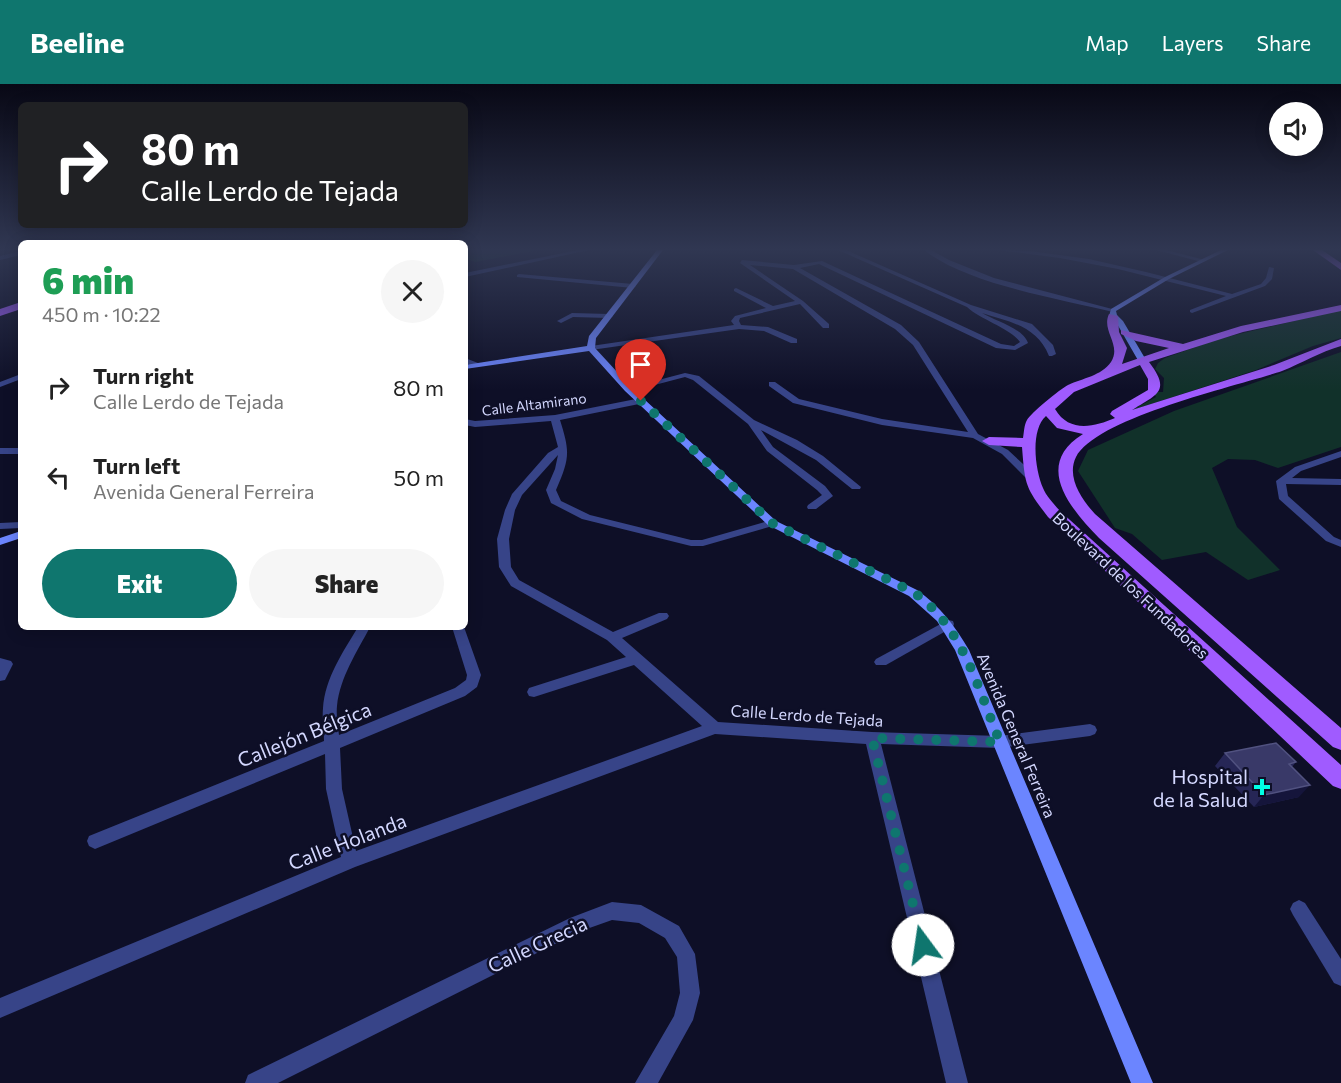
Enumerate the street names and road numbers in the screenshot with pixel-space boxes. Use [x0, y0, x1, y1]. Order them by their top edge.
street label: Calle Altamirano [481, 389, 587, 419]
street label: Boulevard de los Fundadores [1049, 508, 1213, 662]
street label: Avenida General Ferreira [974, 650, 1060, 820]
street label: Callejón Bélgica [234, 696, 374, 772]
street label: Calle Lerdo de Tejada [730, 700, 884, 730]
street label: Calle Holanda [285, 807, 409, 875]
street label: Calle Grecia [483, 911, 591, 977]

